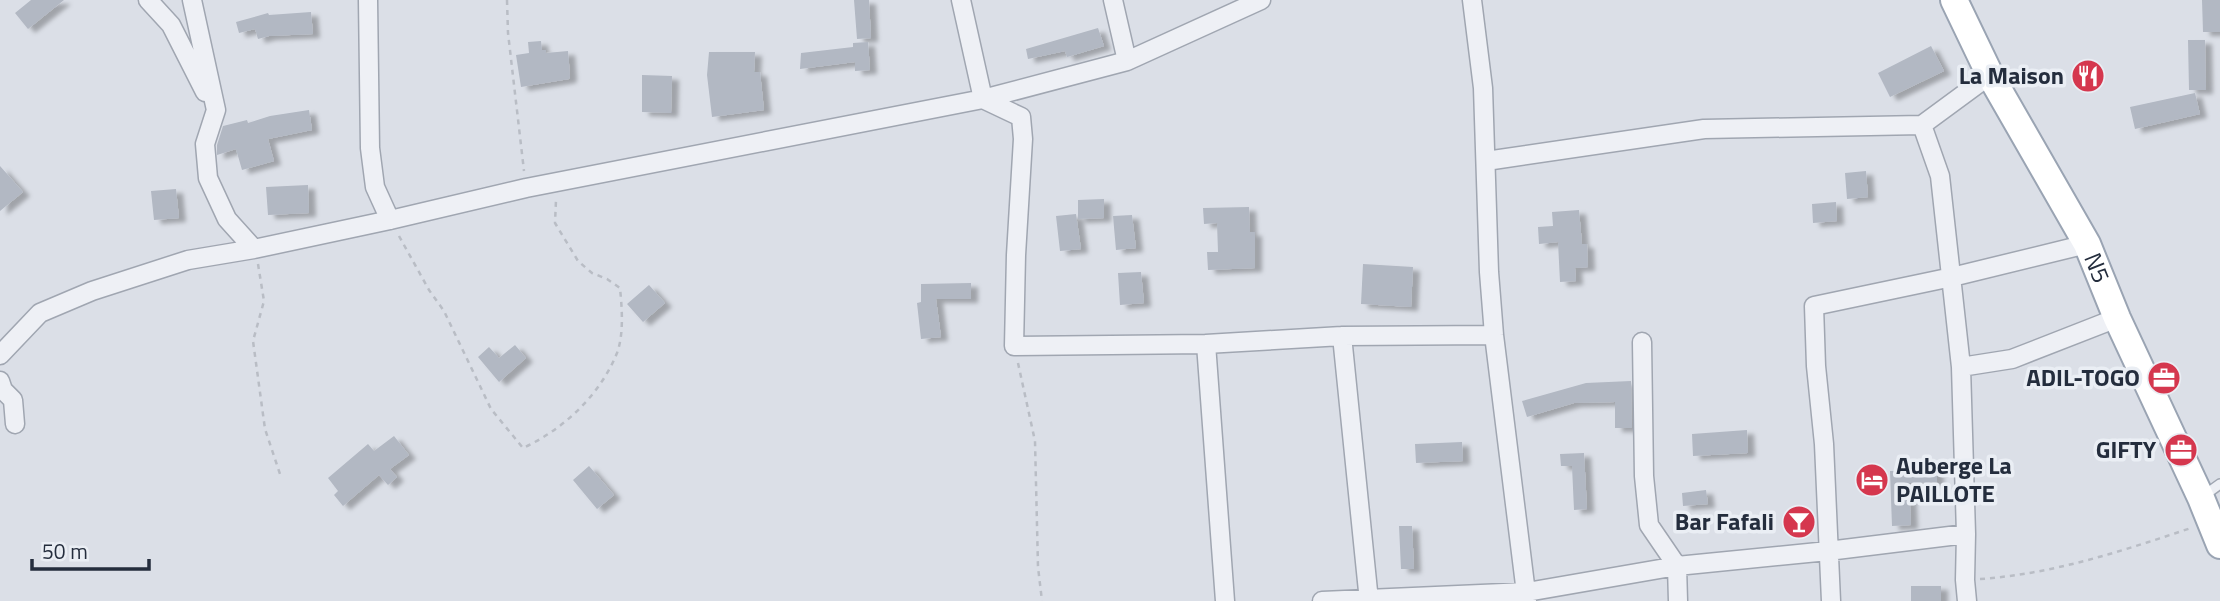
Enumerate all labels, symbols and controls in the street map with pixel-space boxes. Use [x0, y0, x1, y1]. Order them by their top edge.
place label: La Maison [1959, 57, 2064, 93]
restaurant icon: La Maison [2069, 57, 2107, 95]
street label: N5 [2075, 247, 2120, 288]
place label: ADIL-TOGO [2026, 359, 2140, 395]
office icon: ADIL-TOGO [2145, 359, 2183, 397]
place label: GIFTY [2096, 431, 2157, 467]
office icon: GIFTY [2162, 431, 2200, 469]
place label: Auberge La PAILLOTE [1896, 447, 2012, 511]
hotel icon: Auberge La PAILLOTE [1853, 461, 1891, 499]
place label: Bar Fafali [1675, 503, 1774, 539]
bar icon: Bar Fafali [1780, 503, 1818, 541]
scale bar [32, 528, 149, 572]
text: 50 m [42, 535, 88, 567]

